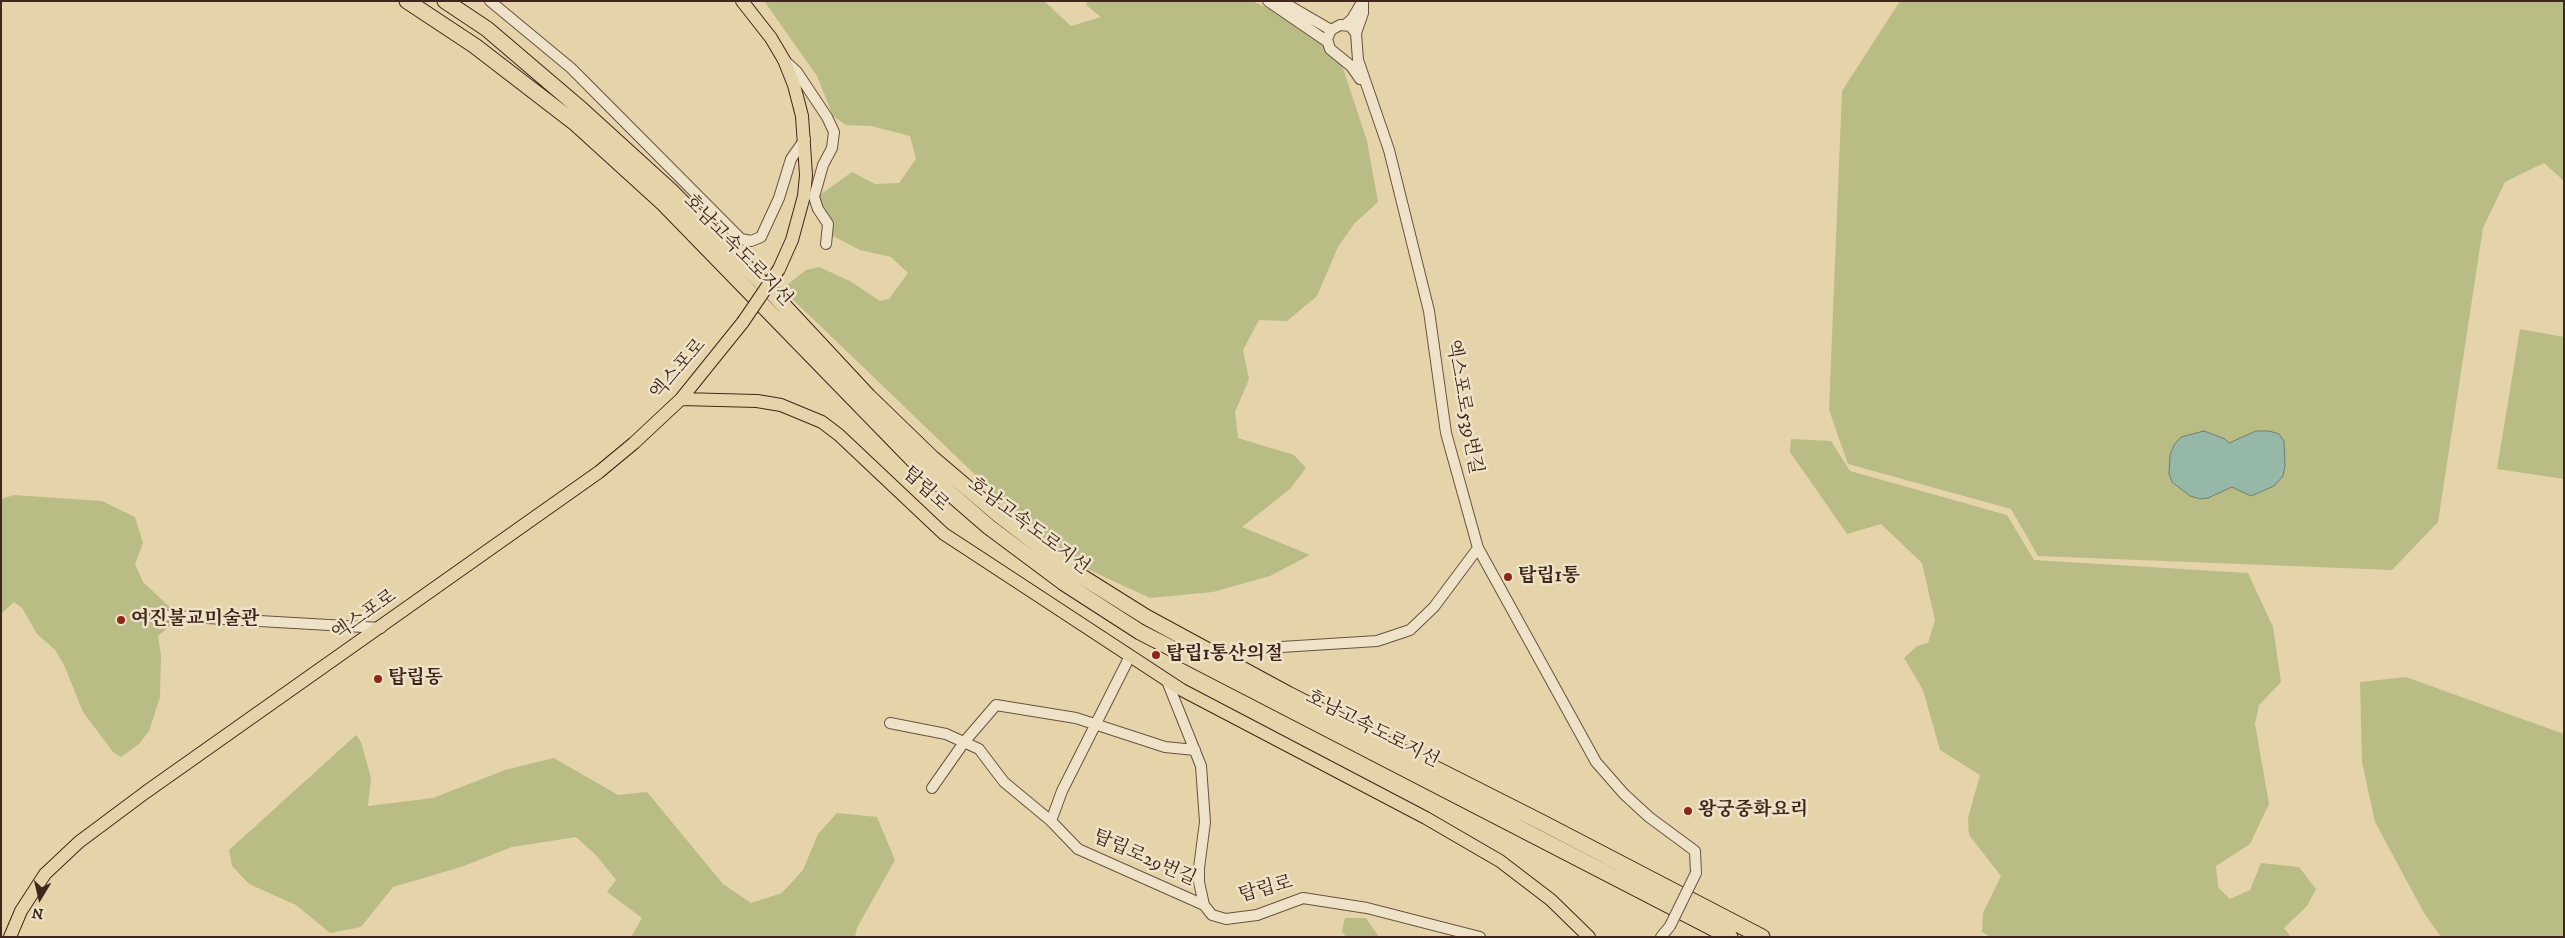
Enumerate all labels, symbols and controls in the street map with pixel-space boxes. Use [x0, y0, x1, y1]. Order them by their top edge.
street label: 호남고속도로지선 [678, 190, 796, 312]
street label: 엑스포로 [646, 335, 712, 405]
street label: 엑스포로539번길 [1440, 338, 1486, 476]
street label: 탑립로 [897, 463, 953, 517]
street label: 호남고속도로지선 [963, 474, 1093, 580]
place label: 탑립1통 [1518, 566, 1580, 588]
marker: 탑립1통 [1502, 571, 1514, 583]
street label: 엑스포로 [328, 586, 402, 646]
place label: 여진불교미술관 [131, 609, 259, 631]
marker: 여진불교미술관 [115, 614, 127, 626]
place label: 탑립1통산의절 [1166, 644, 1283, 666]
marker: 탑립1통산의절 [1150, 649, 1162, 661]
place label: 탑립동 [388, 668, 443, 690]
marker: 탑립동 [372, 673, 384, 685]
street label: 호남고속도로지선 [1301, 687, 1443, 773]
place label: 왕궁중화요리 [1698, 800, 1808, 822]
marker: 왕궁중화요리 [1682, 805, 1694, 817]
street label: 탑립로29번길 [1089, 826, 1199, 892]
street label: 탑립로 [1236, 872, 1296, 908]
north arrow [15, 873, 65, 923]
text: N [31, 903, 45, 923]

